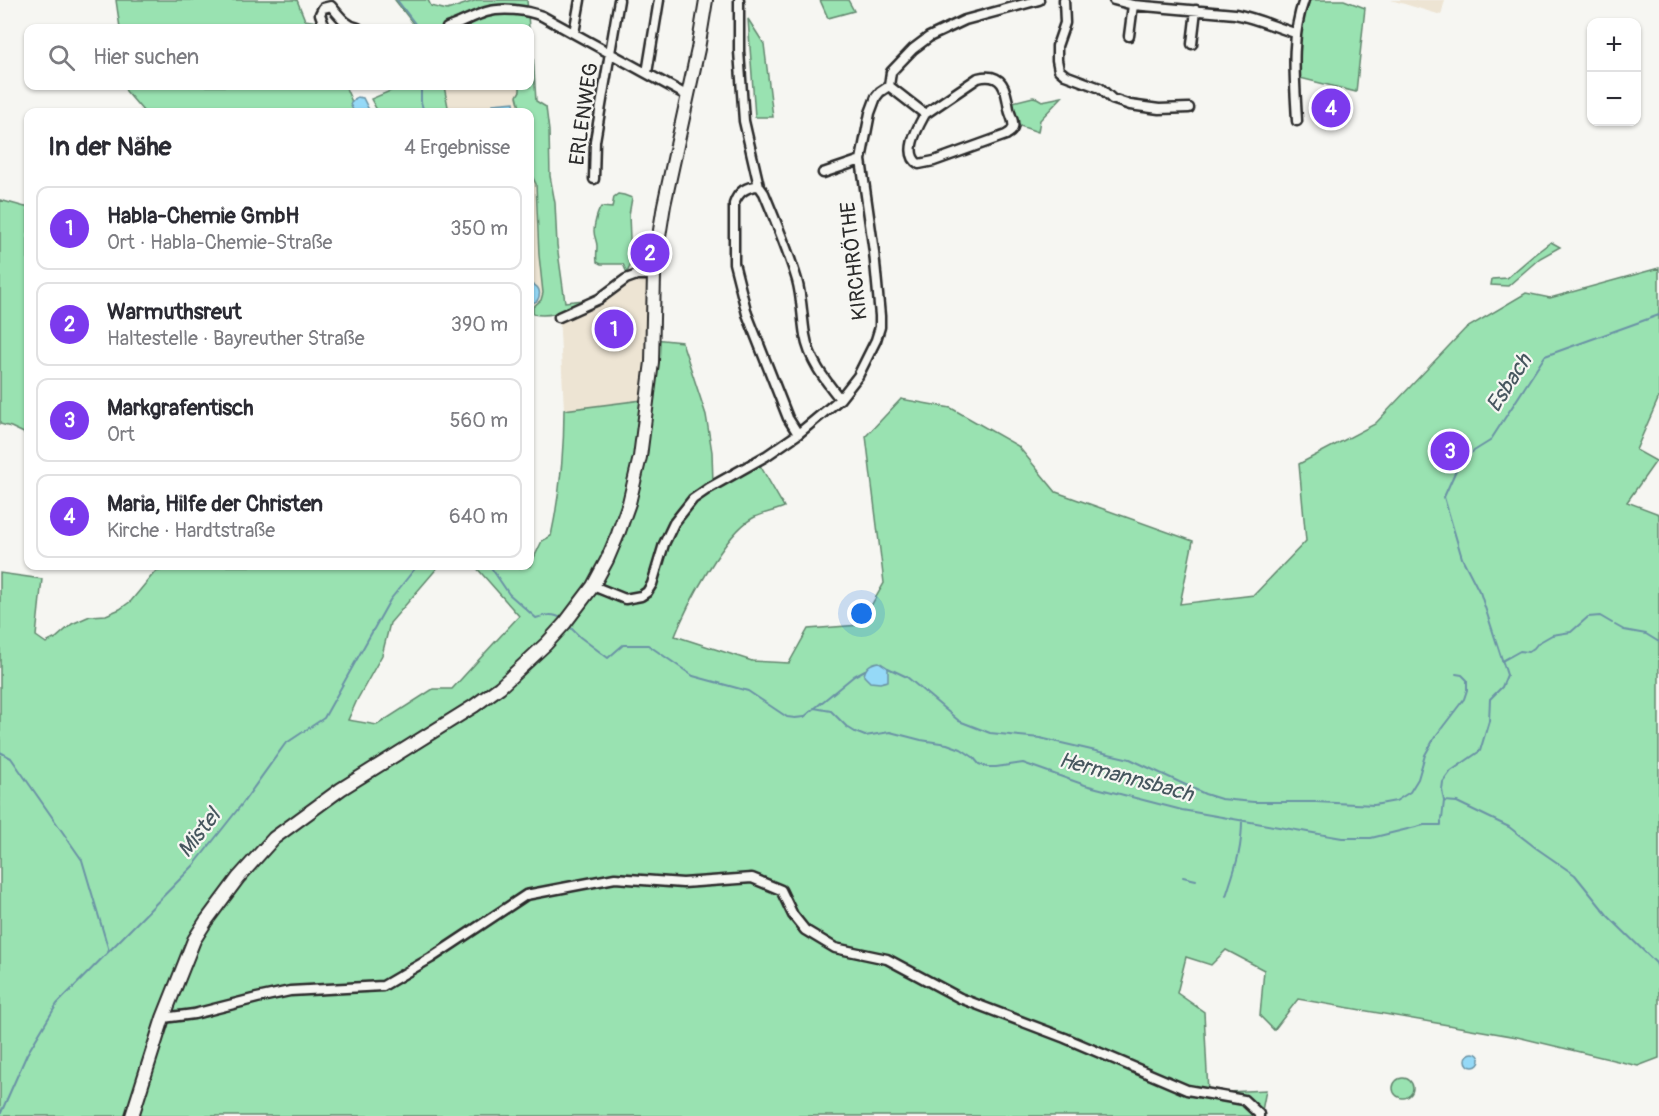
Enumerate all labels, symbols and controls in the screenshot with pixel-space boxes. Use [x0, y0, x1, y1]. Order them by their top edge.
map controls [1587, 18, 1641, 126]
button: + [1587, 18, 1641, 72]
search box [24, 24, 534, 90]
icon: search [45, 41, 78, 74]
text: Hier suchen [93, 43, 199, 71]
street label: ERLENWEG [563, 61, 605, 167]
button: − [1587, 72, 1641, 126]
pin: 4 [1312, 86, 1350, 130]
text: In der Nähe [48, 131, 171, 163]
text: 4 Ergebnisse [404, 135, 510, 160]
street label: KIRCHRÖTHE [834, 200, 874, 322]
text: Habla-Chemie GmbH [107, 202, 299, 230]
text: 1 [66, 216, 73, 241]
text: 350 m [450, 216, 508, 241]
text: Ort · Habla-Chemie-Straße [107, 230, 332, 255]
pin: 2 [630, 230, 670, 276]
text: Warmuthsreut [107, 298, 242, 326]
pin: 1 [594, 306, 634, 352]
text: 2 [64, 312, 75, 337]
text: 390 m [451, 312, 508, 337]
text: Haltestelle · Bayreuther Straße [107, 326, 365, 351]
water label: Esbach [1480, 347, 1539, 417]
text: Markgrafentisch [107, 394, 254, 422]
text: 3 [64, 408, 75, 433]
text: 560 m [450, 408, 508, 433]
text: Ort [107, 422, 135, 447]
pin: 3 [1430, 428, 1470, 474]
text: Maria, Hilfe der Christen [107, 490, 323, 518]
text: 4 [64, 504, 75, 529]
text: 640 m [449, 504, 508, 529]
text: Kirche · Hardtstraße [107, 518, 275, 543]
your location [847, 599, 876, 628]
water label: Hermannsbach [1056, 746, 1198, 809]
water label: Mistel [171, 801, 229, 863]

